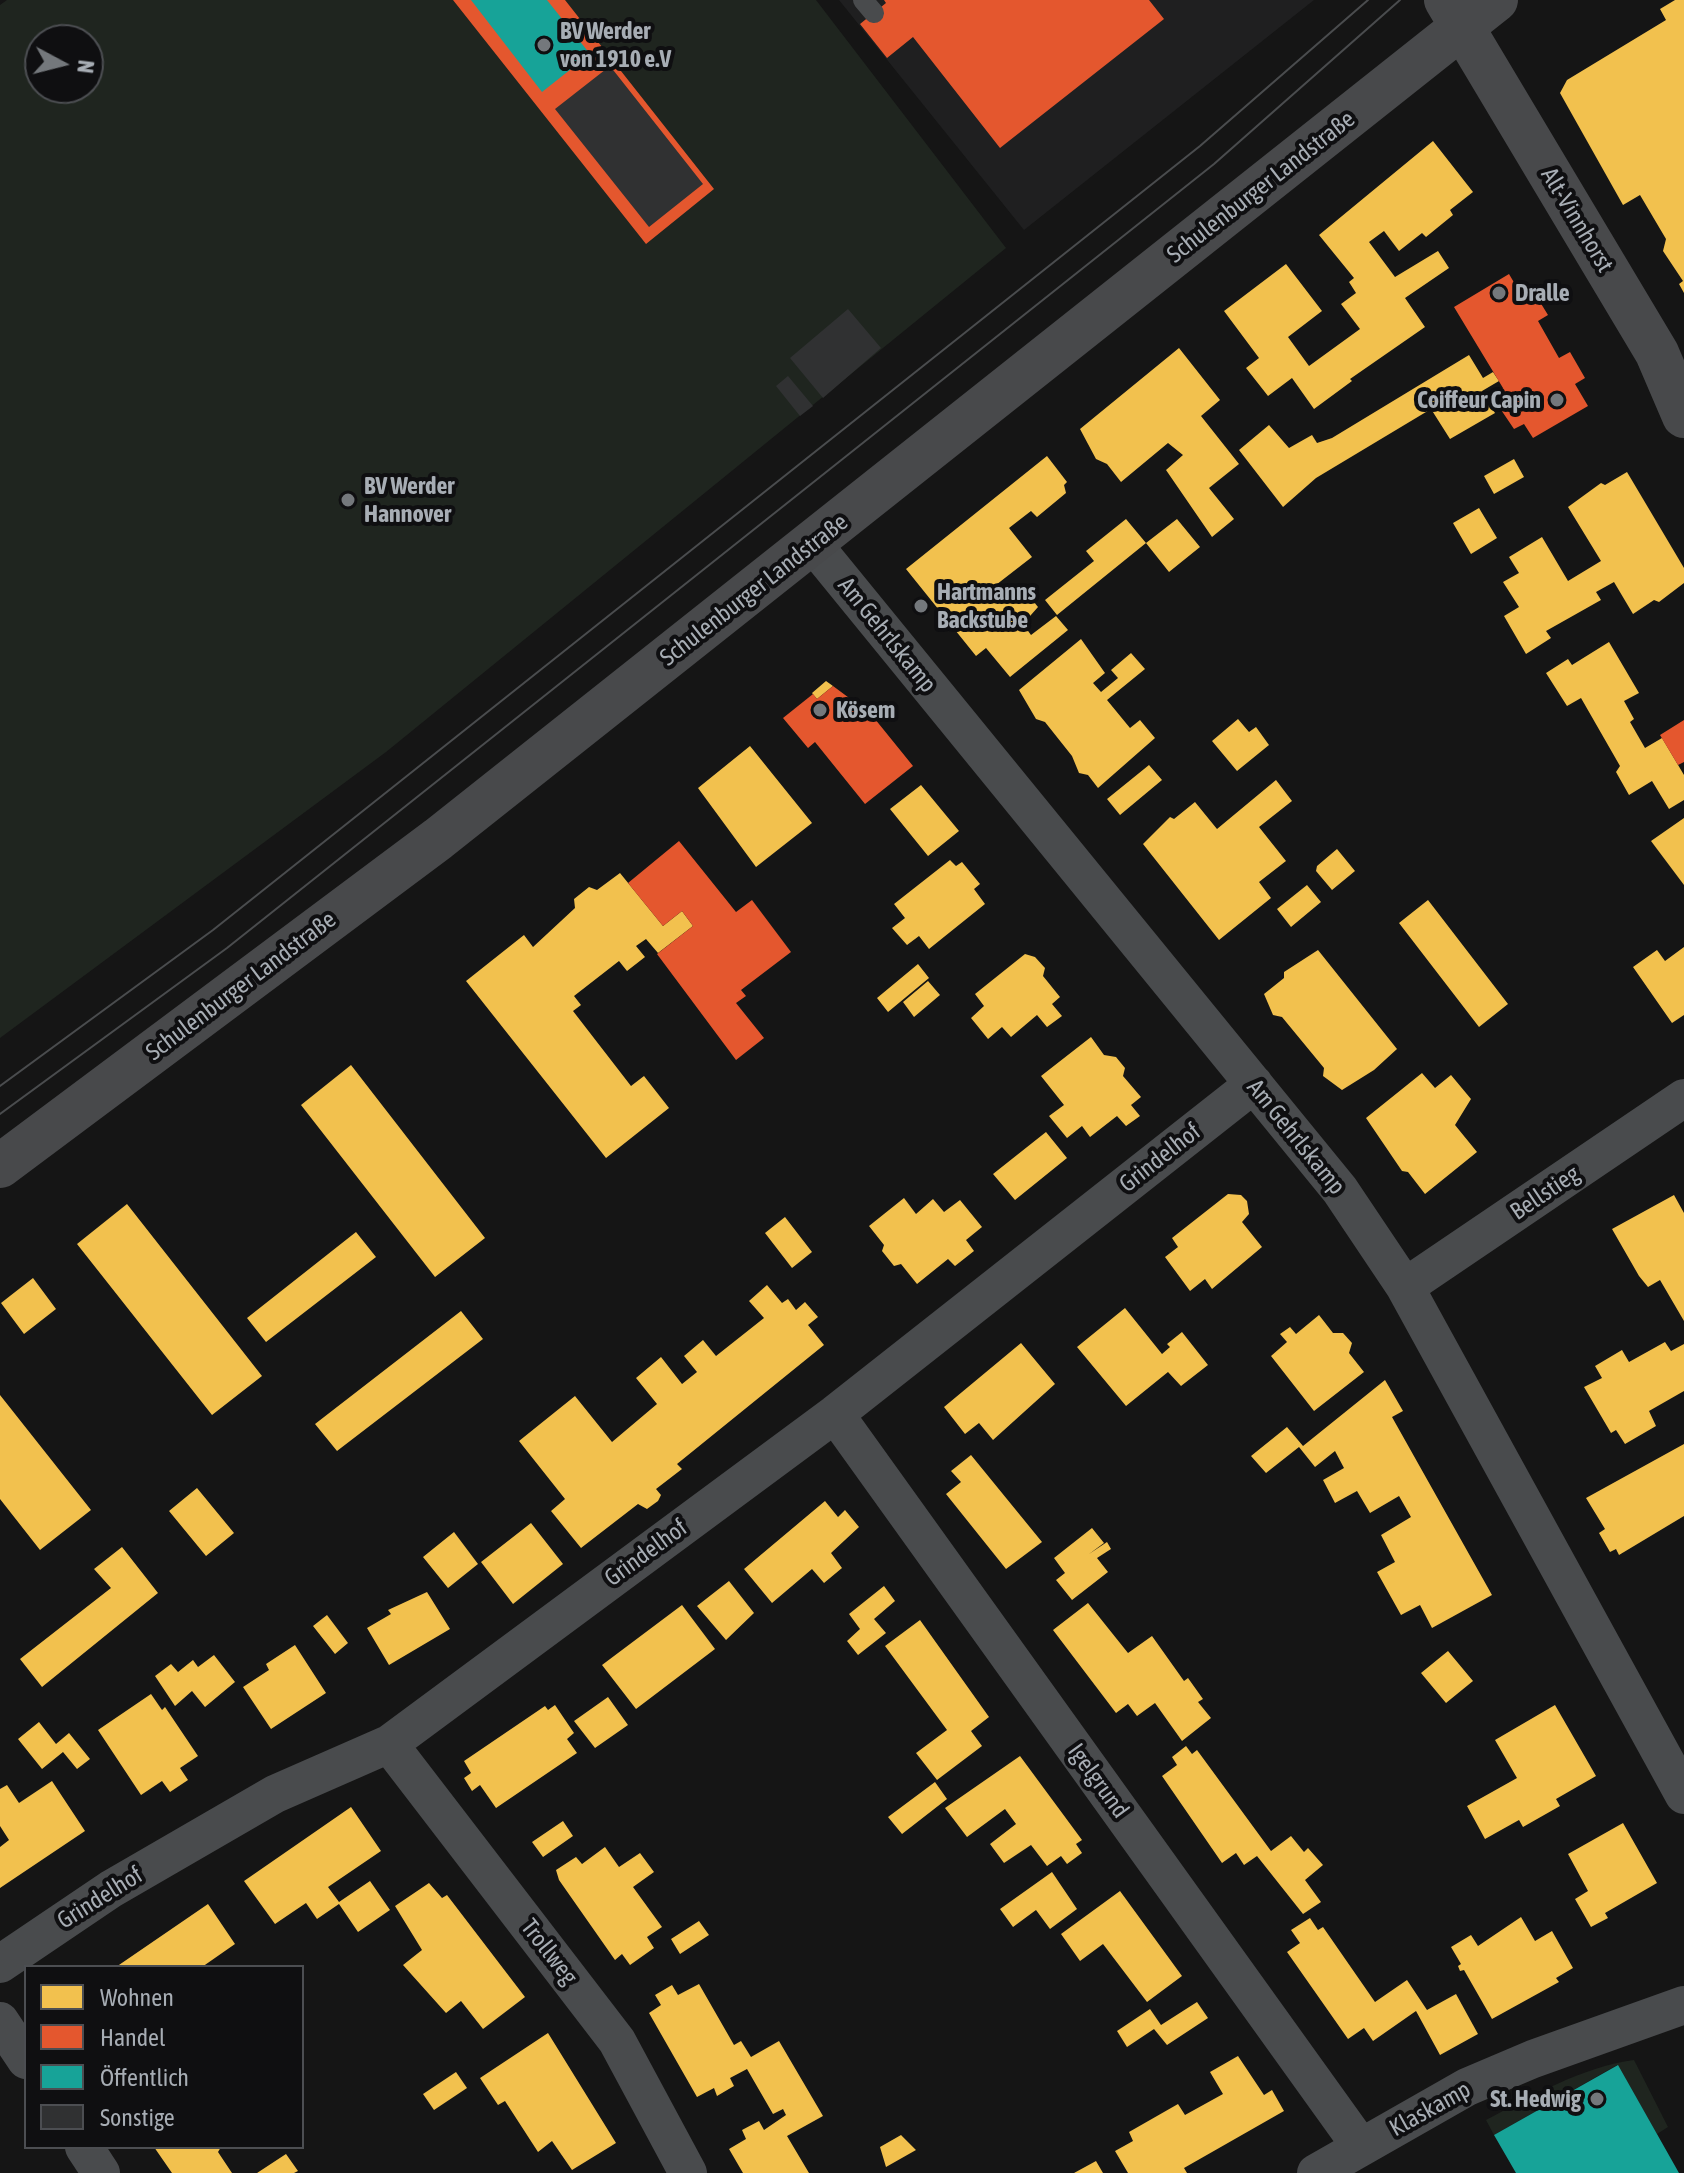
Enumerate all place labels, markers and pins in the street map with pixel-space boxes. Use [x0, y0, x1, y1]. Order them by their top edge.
place label: BV Werder von 1910 e.V [560, 17, 671, 73]
marker: BV Werder von 1910 e.V [535, 36, 553, 54]
place label: Dralle [1515, 279, 1570, 307]
marker: Dralle [1490, 284, 1508, 302]
place label: Coiffeur Capin [1417, 386, 1541, 414]
marker: Coiffeur Capin [1548, 391, 1566, 409]
place label: BV Werder Hannover [364, 472, 454, 528]
marker: BV Werder Hannover [339, 491, 357, 509]
place label: Hartmanns Backstube [937, 578, 1036, 634]
marker: Hartmanns Backstube [912, 597, 930, 615]
place label: Kösem [836, 696, 895, 724]
marker: Kösem [811, 701, 829, 719]
place label: St. Hedwig [1490, 2085, 1581, 2113]
marker: St. Hedwig [1588, 2090, 1606, 2108]

